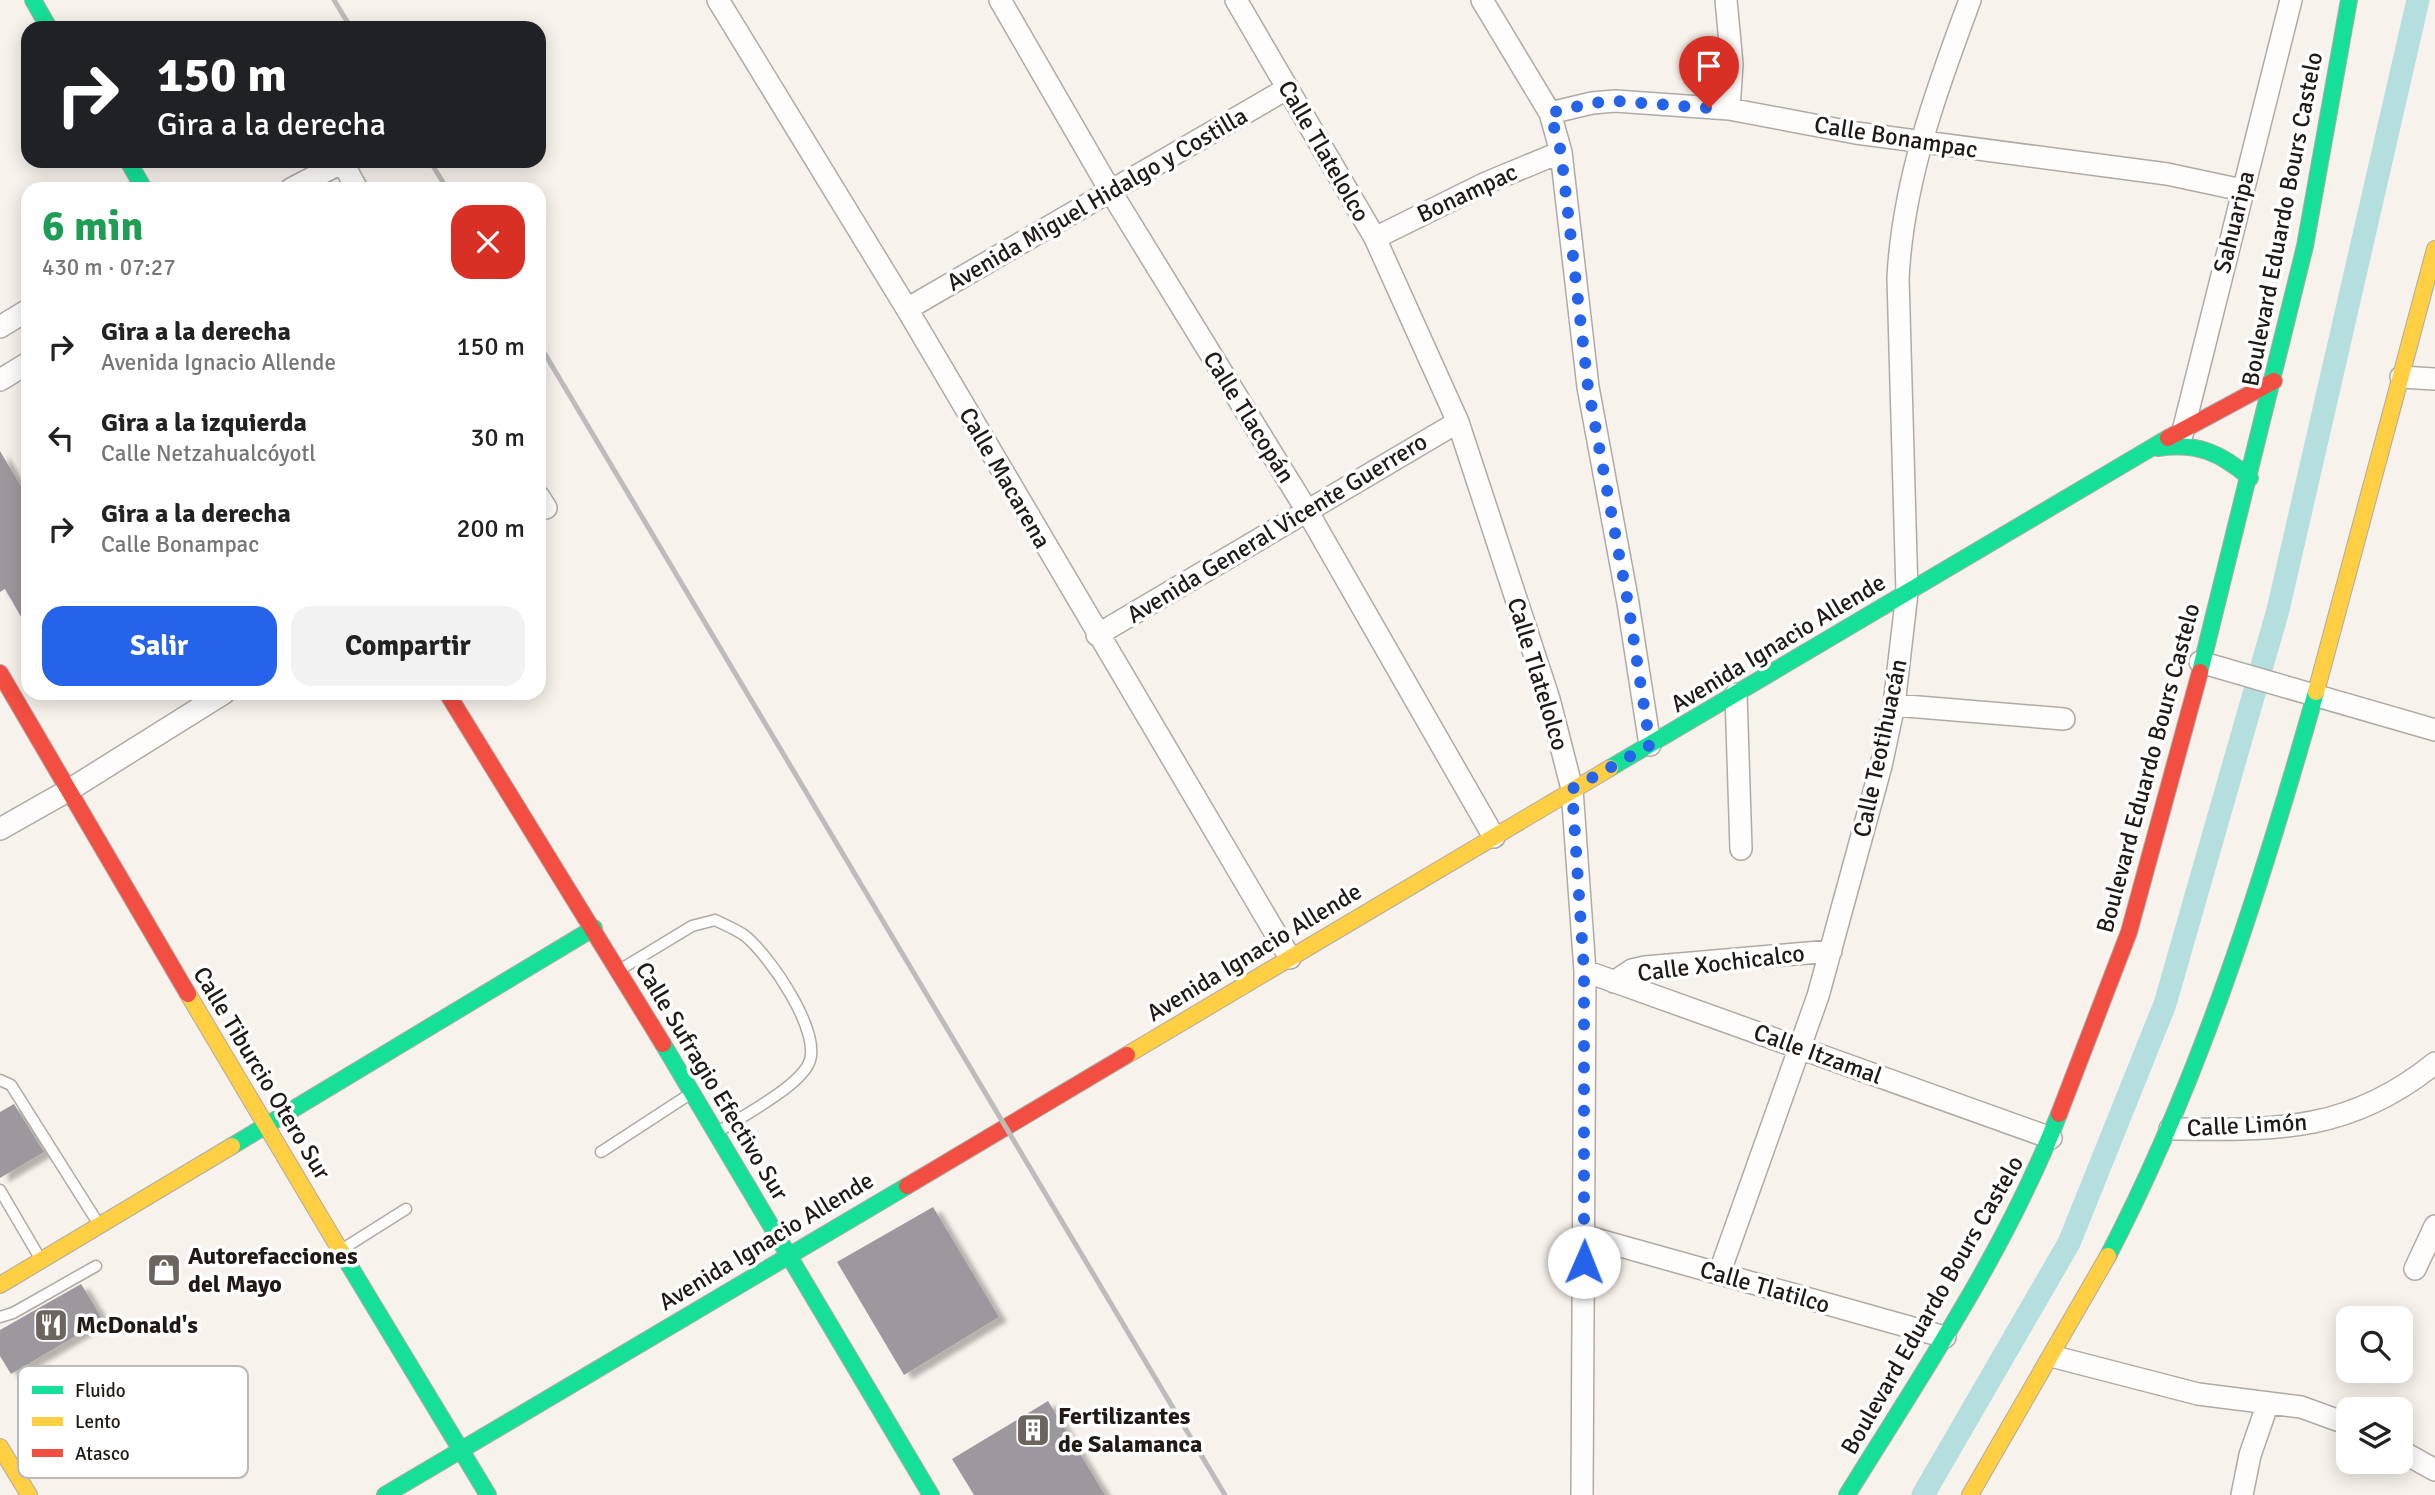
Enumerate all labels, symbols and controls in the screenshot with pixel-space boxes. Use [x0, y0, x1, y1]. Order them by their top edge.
pin [1679, 36, 1739, 108]
text: 150 m [157, 45, 287, 105]
icon: arrive [1690, 47, 1728, 85]
icon: right [42, 49, 133, 140]
street label: Boulevard Eduardo Bours Castelo [2235, 49, 2329, 389]
street label: Calle Tlatelolco [1271, 75, 1377, 227]
street label: Avenida Miguel Hidalgo y Costilla [941, 100, 1253, 298]
text: Gira a la derecha [157, 105, 386, 144]
street label: Calle Bonampac [1812, 109, 1980, 165]
street label: Bonampac [1412, 157, 1522, 229]
street label: Sahuaripa [2207, 168, 2261, 276]
text: 6 min [42, 201, 143, 252]
button: close [451, 205, 525, 279]
text: 430 m · 07:27 [42, 253, 176, 282]
text: Gira a la derecha [101, 316, 291, 348]
icon: right [42, 328, 80, 366]
text: 150 m [456, 331, 525, 363]
street label: Calle Tlacopán [1197, 345, 1301, 489]
text: Avenida Ignacio Allende [101, 348, 336, 377]
street label: Calle Macarena [953, 402, 1057, 554]
text: Gira a la izquierda [101, 407, 307, 439]
icon: left [42, 419, 80, 457]
text: 30 m [470, 422, 525, 454]
street label: Avenida General Vicente Guerrero [1121, 426, 1433, 630]
text: Calle Netzahualcóyotl [101, 439, 316, 468]
text: Gira a la derecha [101, 498, 291, 530]
icon: right [42, 510, 80, 548]
text: 200 m [456, 513, 525, 545]
text: Calle Bonampac [101, 530, 259, 559]
street label: Avenida Ignacio Allende [1665, 567, 1891, 719]
street label: Calle Tlatelolco [1501, 594, 1575, 754]
street label: Boulevard Eduardo Bours Castelo [2090, 600, 2206, 936]
button: Salir [42, 606, 277, 686]
button: Compartir [291, 606, 525, 686]
street label: Calle Teotihuacán [1846, 656, 1914, 840]
street label: Avenida Ignacio Allende [1141, 876, 1367, 1028]
street label: Calle Xochicalco [1636, 938, 1806, 988]
street label: Calle Sufragio Efectivo Sur [629, 956, 795, 1206]
street label: Calle Tiburcio Otero Sur [187, 961, 338, 1185]
street label: Calle Itzamal [1750, 1017, 1886, 1091]
street label: Calle Limón [2186, 1107, 2308, 1143]
street label: Boulevard Eduardo Bours Castelo [1834, 1150, 2030, 1460]
street label: Avenida Ignacio Allende [653, 1165, 879, 1317]
position arrow [1547, 1225, 1621, 1299]
place label: Autorefacciones del Mayo [188, 1241, 358, 1299]
shop icon: Autorefacciones del Mayo [145, 1251, 183, 1289]
street label: Calle Tlatilco [1697, 1254, 1833, 1320]
restaurant icon: McDonald's [32, 1306, 70, 1344]
map controls [2336, 1306, 2413, 1474]
button: search [2336, 1306, 2413, 1383]
place label: McDonald's [76, 1310, 198, 1340]
legend [18, 1366, 248, 1478]
text: Fluido [75, 1379, 126, 1403]
button: layers [2336, 1397, 2413, 1474]
place label: Fertilizantes de Salamanca [1058, 1401, 1202, 1459]
text: Lento [75, 1410, 121, 1434]
building icon: Fertilizantes de Salamanca [1014, 1411, 1052, 1449]
text: Atasco [75, 1442, 130, 1466]

